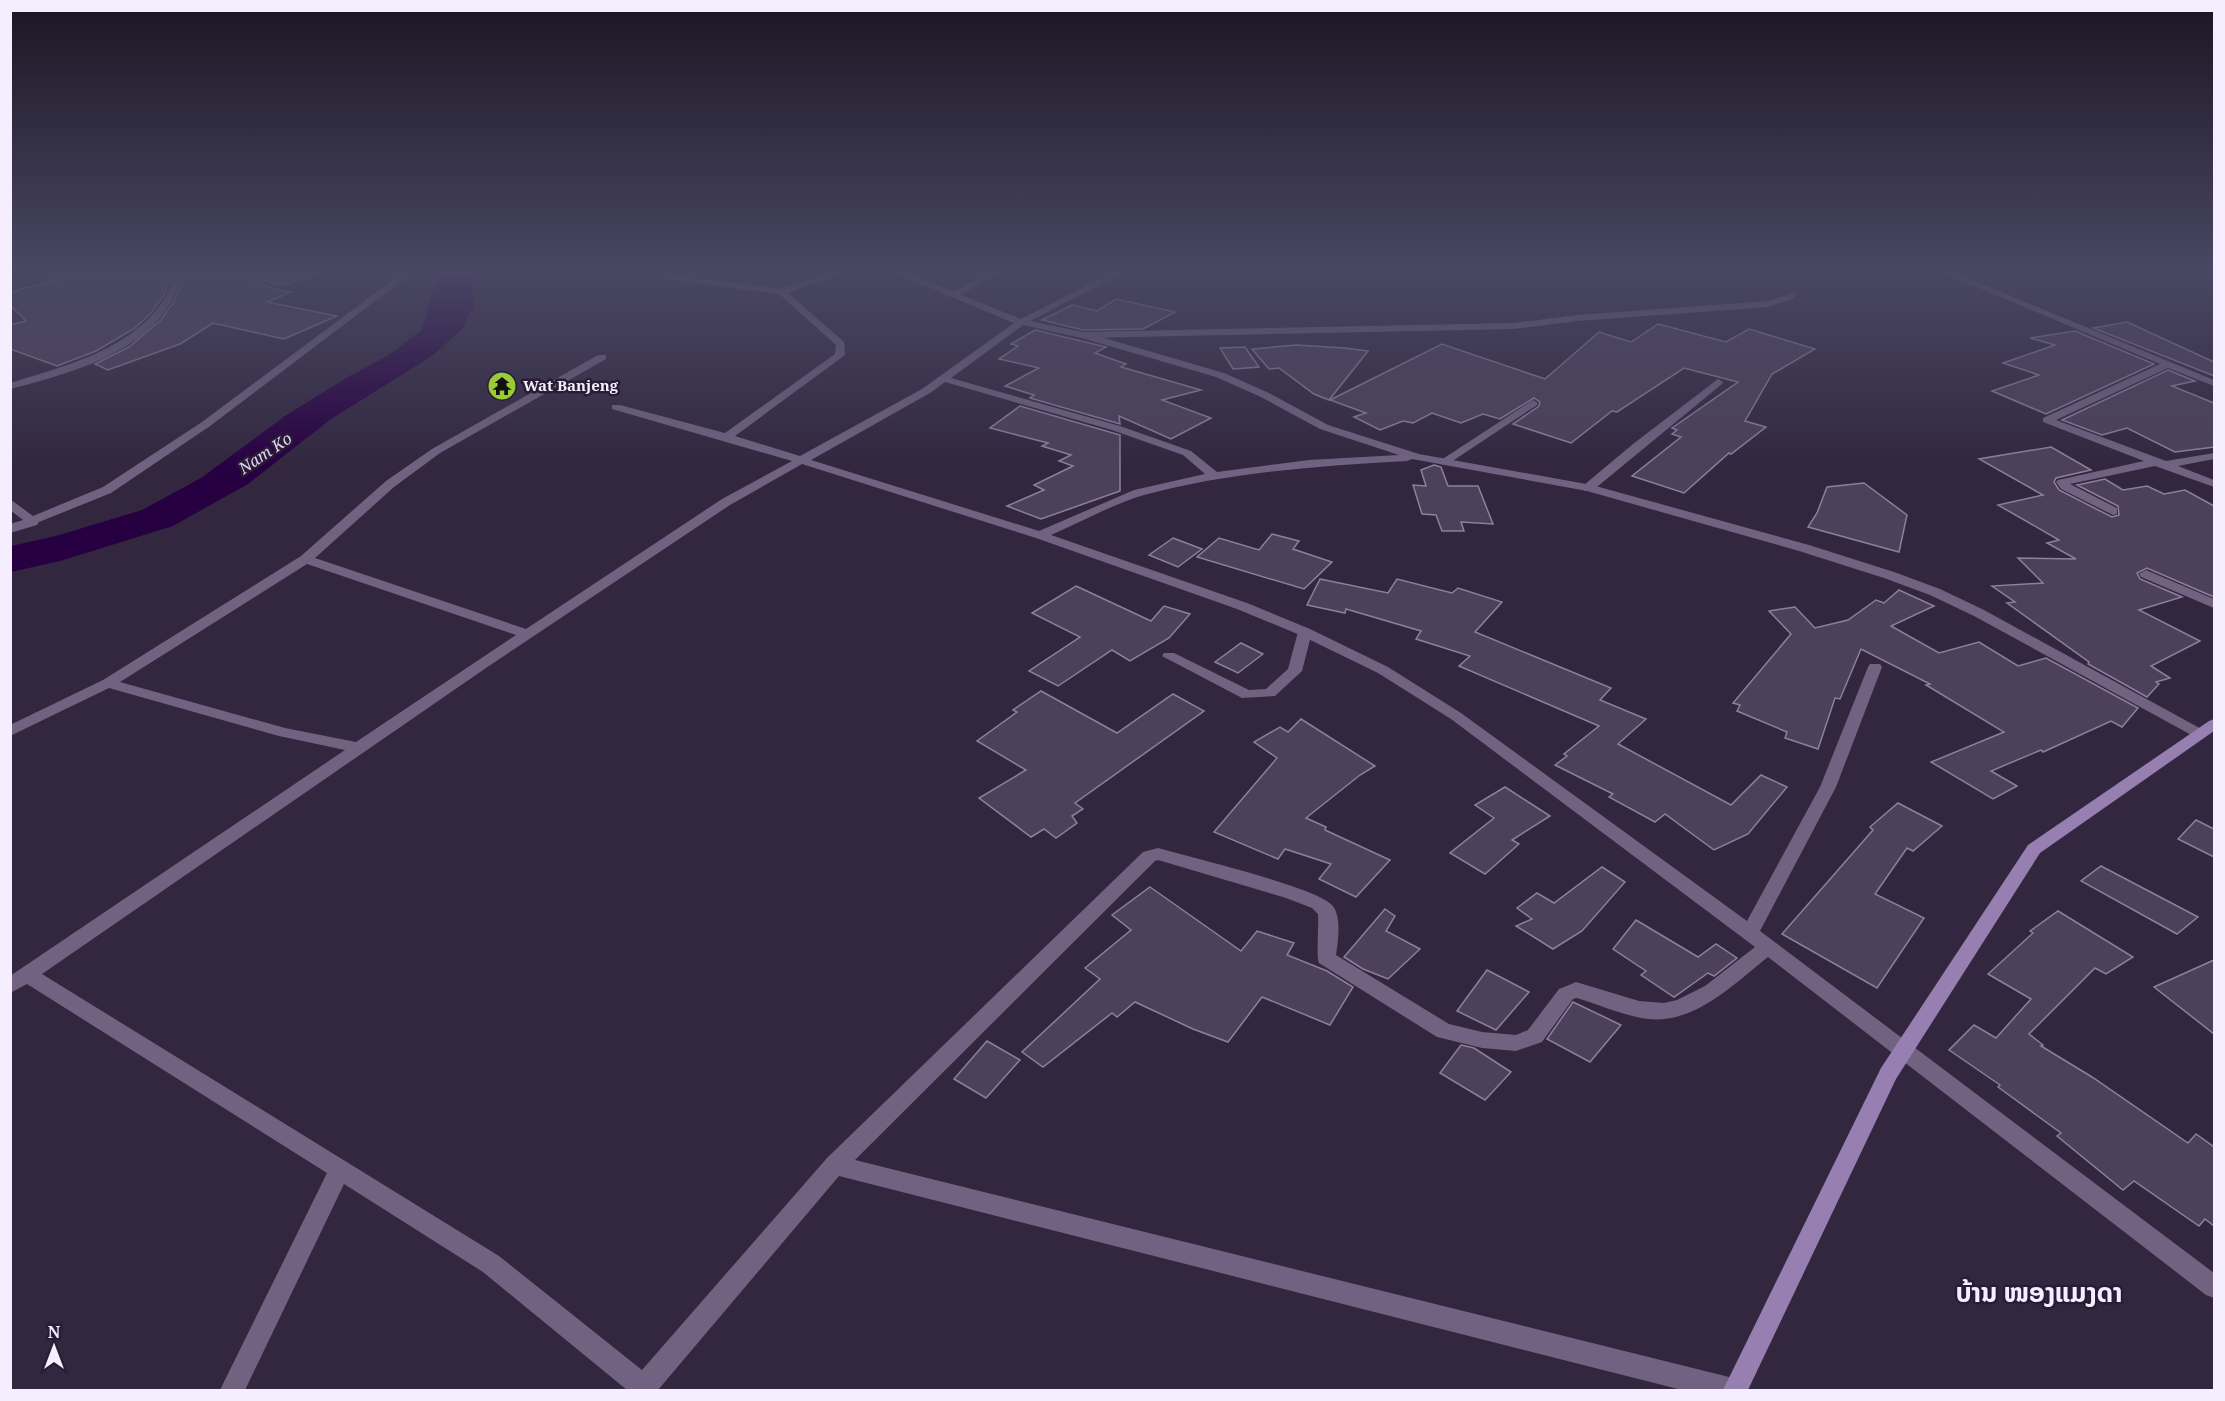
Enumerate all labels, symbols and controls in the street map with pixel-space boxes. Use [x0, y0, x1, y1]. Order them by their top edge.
temple icon: Wat Banjeng [486, 370, 518, 402]
place label: Wat Banjeng [523, 375, 619, 395]
water label: Nam Ko [233, 427, 296, 479]
district label: ບ້ານ ໜອງແມງດາ [1956, 1274, 2122, 1310]
north arrow [24, 1317, 84, 1377]
text: N [48, 1321, 61, 1343]

